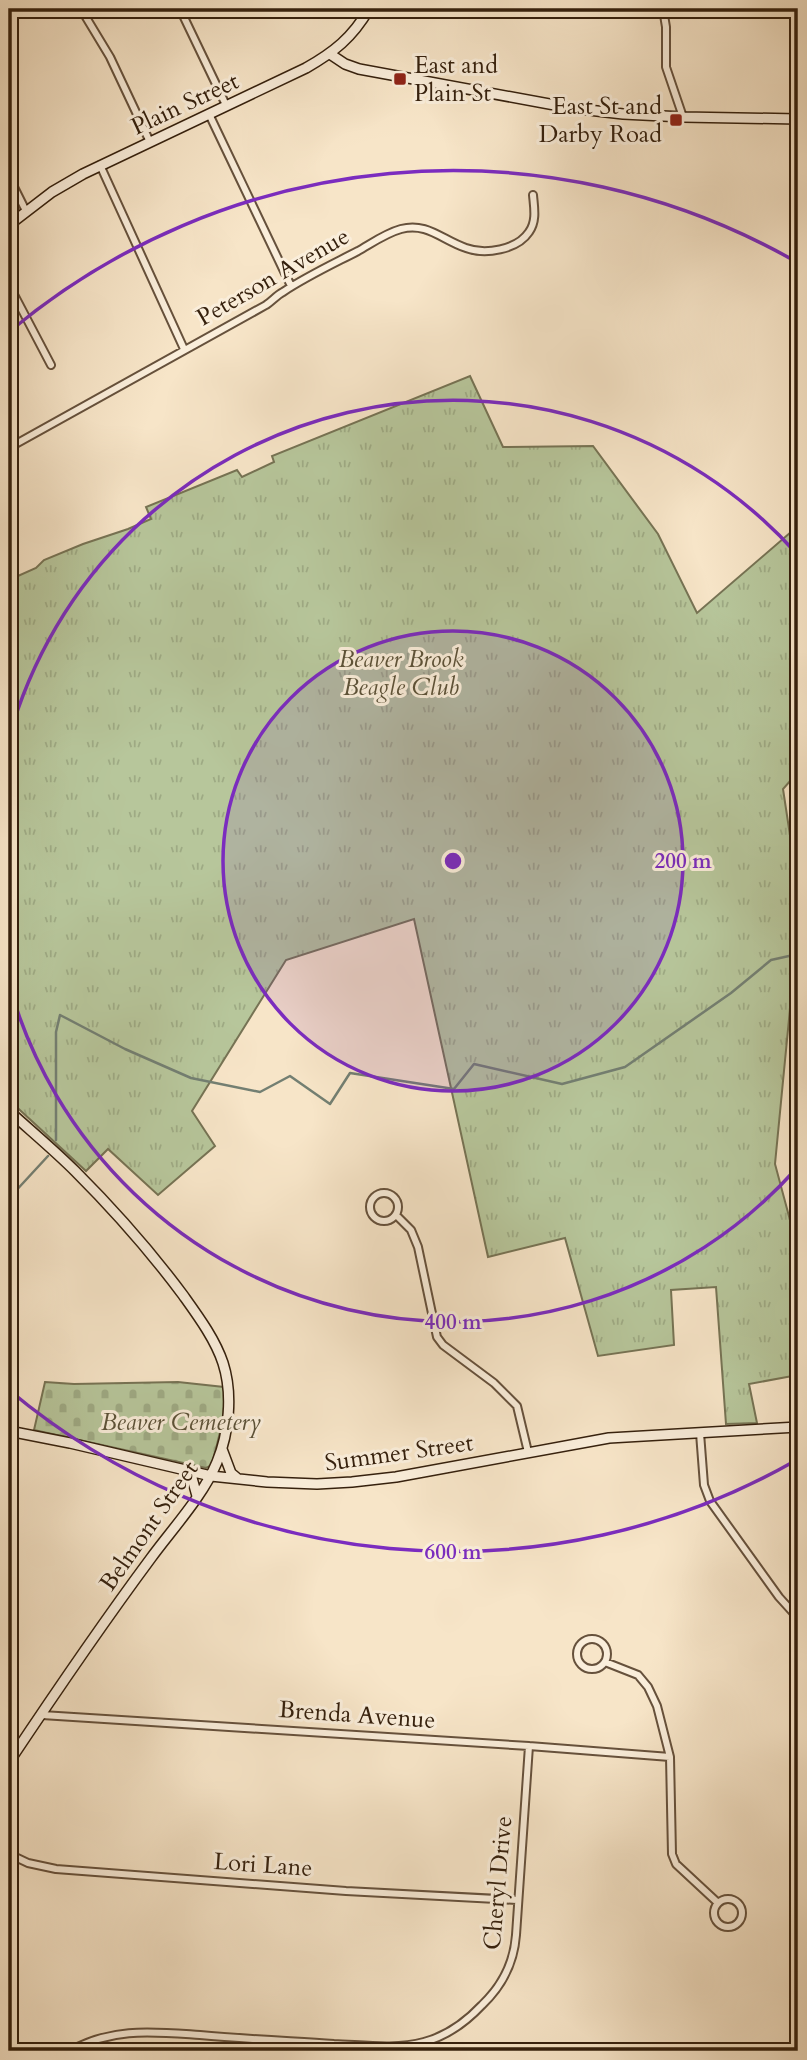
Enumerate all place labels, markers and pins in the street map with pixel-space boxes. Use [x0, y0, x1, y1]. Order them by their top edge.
place label: East and Plain St [414, 49, 498, 110]
marker: East and Plain St [392, 71, 408, 87]
place label: East St and Darby Road [539, 90, 662, 151]
marker: East St and Darby Road [668, 112, 684, 128]
centre of rings [441, 849, 465, 873]

